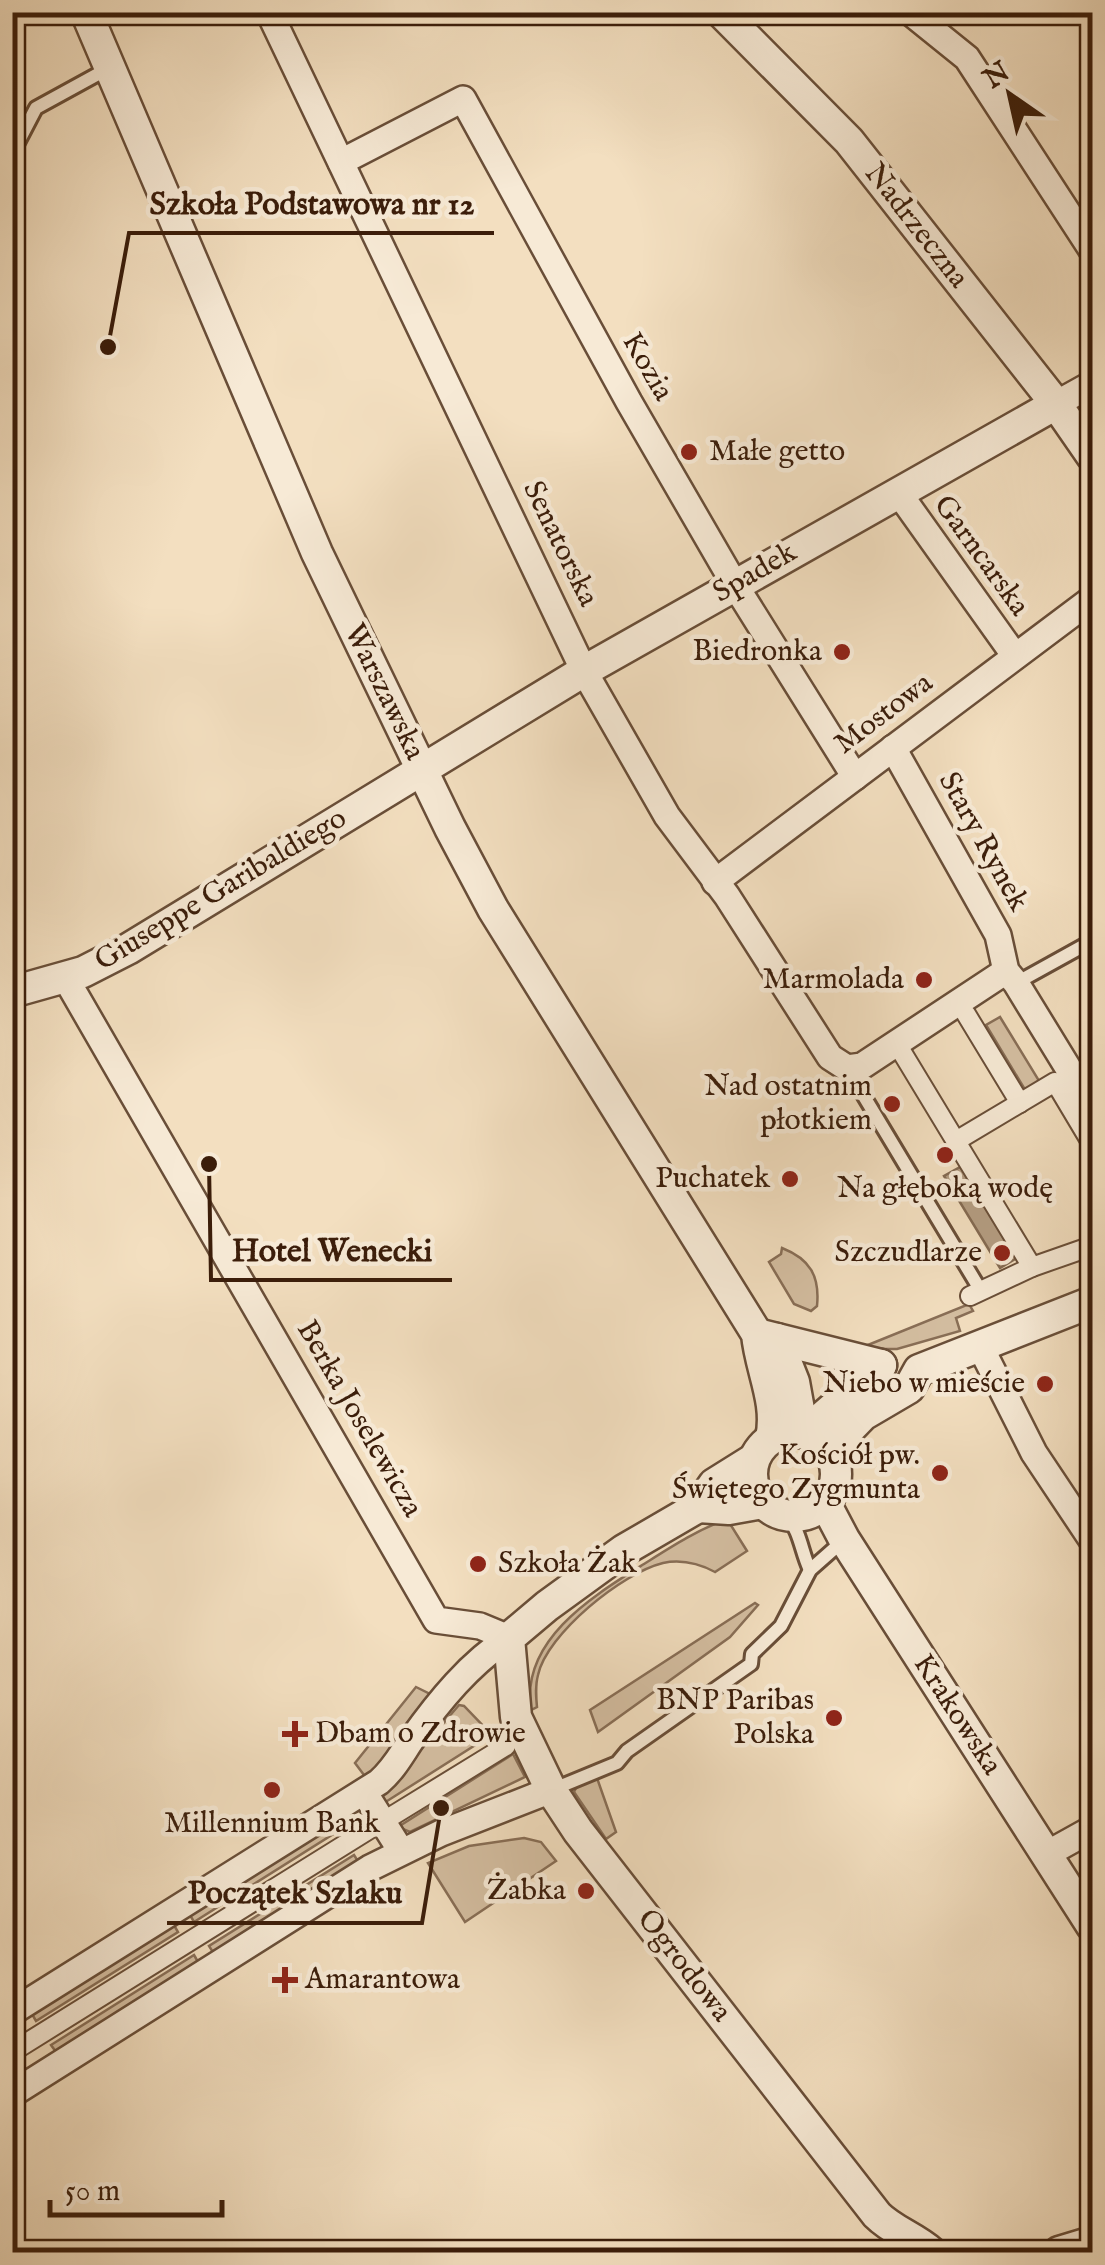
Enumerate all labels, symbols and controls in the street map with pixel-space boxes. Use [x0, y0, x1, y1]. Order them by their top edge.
north arrow [960, 45, 1060, 145]
text: N [977, 55, 1017, 98]
street label: Nadrzeczna [855, 156, 977, 296]
callout: Szkoła Podstawowa nr 12 [129, 171, 494, 233]
text: Szkoła Podstawowa nr 12 [150, 185, 474, 226]
street label: Kozia [612, 326, 682, 408]
place label: Małe getto [709, 433, 845, 471]
marker: Małe getto [678, 441, 700, 463]
street label: Senatorska [513, 475, 607, 613]
street label: Garncarska [924, 488, 1038, 624]
street label: Spadek [706, 533, 804, 612]
street label: Warszawska [335, 618, 433, 766]
place label: Biedronka [692, 633, 822, 671]
marker: Biedronka [831, 641, 853, 663]
street label: Mostowa [827, 665, 941, 763]
street label: Stary Rynek [929, 766, 1037, 919]
street label: Giuseppe Garibaldiego [88, 800, 354, 980]
place label: Marmolada [763, 961, 904, 999]
marker: Marmolada [913, 969, 935, 991]
place label: Nad ostatnim płotkiem [704, 1068, 872, 1140]
marker: Nad ostatnim płotkiem [881, 1093, 903, 1115]
marker: Na głęboką wodę [934, 1144, 956, 1166]
place label: Puchatek [655, 1160, 771, 1198]
marker: Puchatek [779, 1168, 801, 1190]
place label: Na głęboką wodę [837, 1170, 1053, 1208]
callout: Hotel Wenecki [211, 1218, 452, 1280]
text: Hotel Wenecki [232, 1232, 433, 1273]
place label: Szczudlarze [835, 1234, 982, 1272]
marker: Szczudlarze [991, 1242, 1013, 1264]
street label: Berka Joselewicza [287, 1314, 431, 1524]
place label: Niebo w mieście [823, 1365, 1025, 1403]
marker: Niebo w mieście [1034, 1373, 1056, 1395]
place label: Kościół pw. Świętego Zygmunta [672, 1437, 920, 1509]
marker: Kościół pw. Świętego Zygmunta [929, 1462, 951, 1484]
place label: Szkoła Żak [498, 1545, 638, 1583]
marker: Szkoła Żak [467, 1553, 489, 1575]
street label: Krakowska [904, 1647, 1010, 1783]
place label: BNP Paribas Polska [656, 1682, 814, 1754]
marker: BNP Paribas Polska [823, 1707, 845, 1729]
place label: Dbam o Zdrowie [315, 1715, 526, 1753]
marker: Dbam o Zdrowie [284, 1723, 306, 1745]
marker: Millennium Bank [261, 1779, 283, 1801]
place label: Millennium Bank [164, 1805, 381, 1843]
callout: Początek Szlaku [167, 1861, 422, 1923]
place label: Żabka [487, 1872, 566, 1910]
text: Początek Szlaku [188, 1874, 403, 1915]
marker: Żabka [575, 1880, 597, 1902]
street label: Ogrodowa [628, 1902, 740, 2030]
place label: Amarantowa [304, 1961, 460, 1999]
marker: Amarantowa [274, 1969, 296, 1991]
scale bar [50, 2155, 222, 2217]
text: 50 m [65, 2173, 120, 2211]

